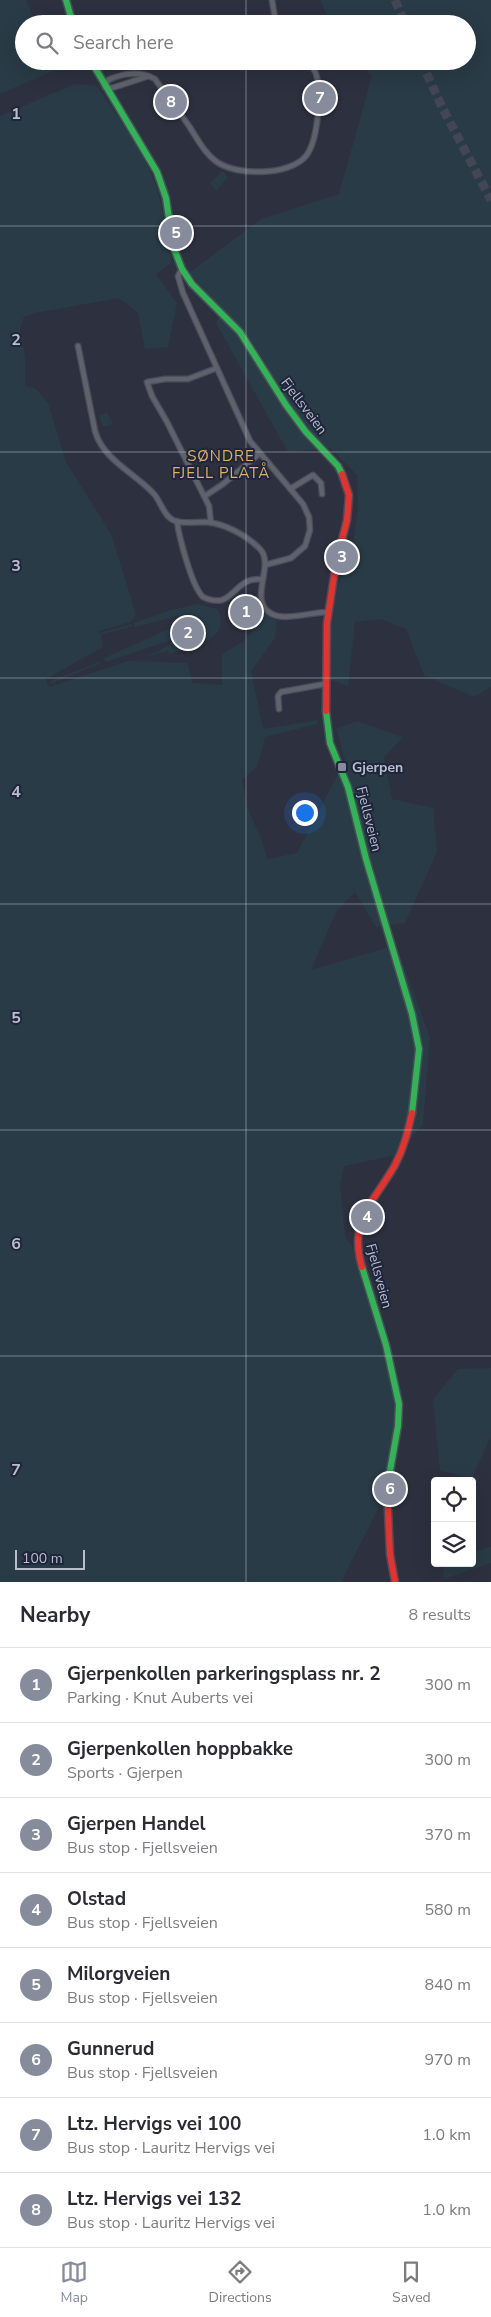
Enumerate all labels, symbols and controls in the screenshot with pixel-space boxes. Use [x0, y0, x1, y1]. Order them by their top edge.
search box [15, 15, 476, 70]
icon: search [33, 29, 61, 57]
text: Search here [73, 30, 174, 56]
pin: 7 [304, 79, 336, 117]
pin: 8 [155, 83, 187, 121]
text: 1 [11, 103, 21, 125]
pin: 5 [160, 214, 192, 252]
text: 2 [11, 329, 21, 351]
street label: Fjellsveien [276, 374, 332, 438]
district label: SØNDRE FJELL PLATÅ [172, 446, 270, 483]
pin: 3 [326, 538, 358, 576]
text: 3 [11, 555, 21, 577]
pin: 1 [230, 593, 262, 631]
pin: 2 [172, 614, 204, 652]
place label: Gjerpen [352, 758, 403, 777]
marker: Gjerpen [336, 761, 348, 773]
text: 4 [11, 781, 21, 803]
street label: Fjellsveien [352, 784, 386, 854]
your location [292, 800, 318, 826]
text: 5 [11, 1007, 21, 1029]
pin: 4 [351, 1198, 383, 1236]
text: 6 [11, 1233, 21, 1255]
street label: Fjellsveien [361, 1241, 397, 1311]
text: 7 [11, 1459, 21, 1481]
pin: 6 [374, 1470, 406, 1508]
map controls [431, 1477, 476, 1567]
button: locate [431, 1477, 476, 1522]
button: layers [431, 1522, 476, 1567]
scale bar [15, 1547, 85, 1570]
text: 100 m [22, 1549, 63, 1568]
text: Nearby [20, 1601, 90, 1629]
text: 8 results [409, 1604, 471, 1626]
text: Gjerpenkollen parkeringsplass nr. 2 [67, 1661, 381, 1687]
text: 1 [31, 1674, 41, 1696]
text: 300 m [424, 1674, 471, 1696]
text: Parking · Knut Auberts vei [67, 1687, 253, 1709]
text: Gjerpenkollen hoppbakke [67, 1736, 293, 1762]
text: 2 [31, 1749, 41, 1771]
text: 300 m [424, 1749, 471, 1771]
text: Sports · Gjerpen [67, 1762, 183, 1784]
text: Gjerpen Handel [67, 1811, 206, 1837]
text: 3 [31, 1824, 41, 1846]
text: 370 m [424, 1824, 471, 1846]
text: Bus stop · Fjellsveien [67, 1837, 218, 1859]
text: Olstad [67, 1886, 126, 1912]
text: 4 [31, 1899, 41, 1921]
text: 580 m [424, 1899, 471, 1921]
text: Bus stop · Fjellsveien [67, 1912, 218, 1934]
text: Milorgveien [67, 1961, 170, 1987]
text: 5 [31, 1974, 41, 1996]
text: 840 m [424, 1974, 471, 1996]
text: Bus stop · Fjellsveien [67, 1987, 218, 2009]
text: Gunnerud [67, 2036, 154, 2062]
text: 6 [31, 2049, 41, 2071]
text: 970 m [424, 2049, 471, 2071]
text: Bus stop · Fjellsveien [67, 2062, 218, 2084]
text: Ltz. Hervigs vei 100 [67, 2111, 241, 2137]
text: 7 [31, 2124, 41, 2146]
text: 1.0 km [422, 2124, 471, 2146]
text: Bus stop · Lauritz Hervigs vei [67, 2137, 275, 2159]
text: Ltz. Hervigs vei 132 [67, 2186, 241, 2212]
text: 8 [31, 2199, 41, 2221]
text: 1.0 km [422, 2199, 471, 2221]
text: Bus stop · Lauritz Hervigs vei [67, 2212, 275, 2234]
tab: Map [60, 2258, 88, 2307]
tab: Directions [209, 2258, 272, 2307]
tab: Saved [392, 2258, 431, 2307]

